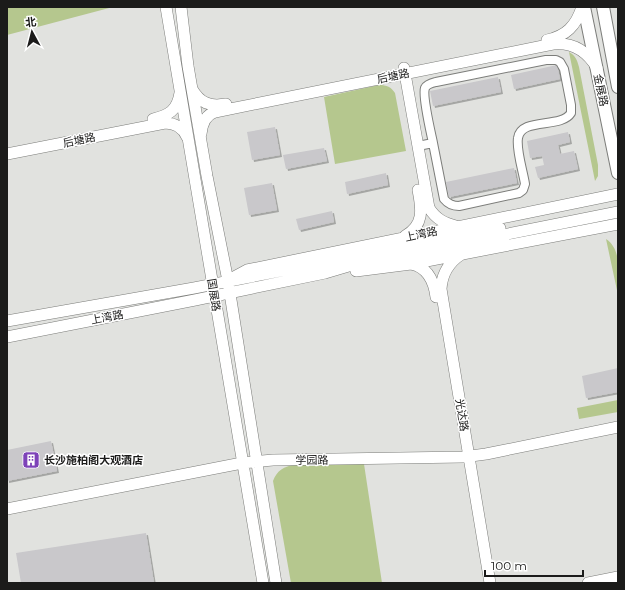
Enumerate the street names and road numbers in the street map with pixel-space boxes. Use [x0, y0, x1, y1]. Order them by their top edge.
street label: 后塘路 [375, 66, 411, 86]
street label: 金展路 [591, 72, 611, 108]
street label: 后塘路 [61, 130, 97, 150]
street label: 上湾路 [403, 224, 439, 244]
street label: 国展路 [205, 278, 223, 312]
street label: 上湾路 [89, 307, 125, 327]
street label: 光达路 [453, 398, 471, 432]
street label: 学园路 [295, 453, 329, 467]

